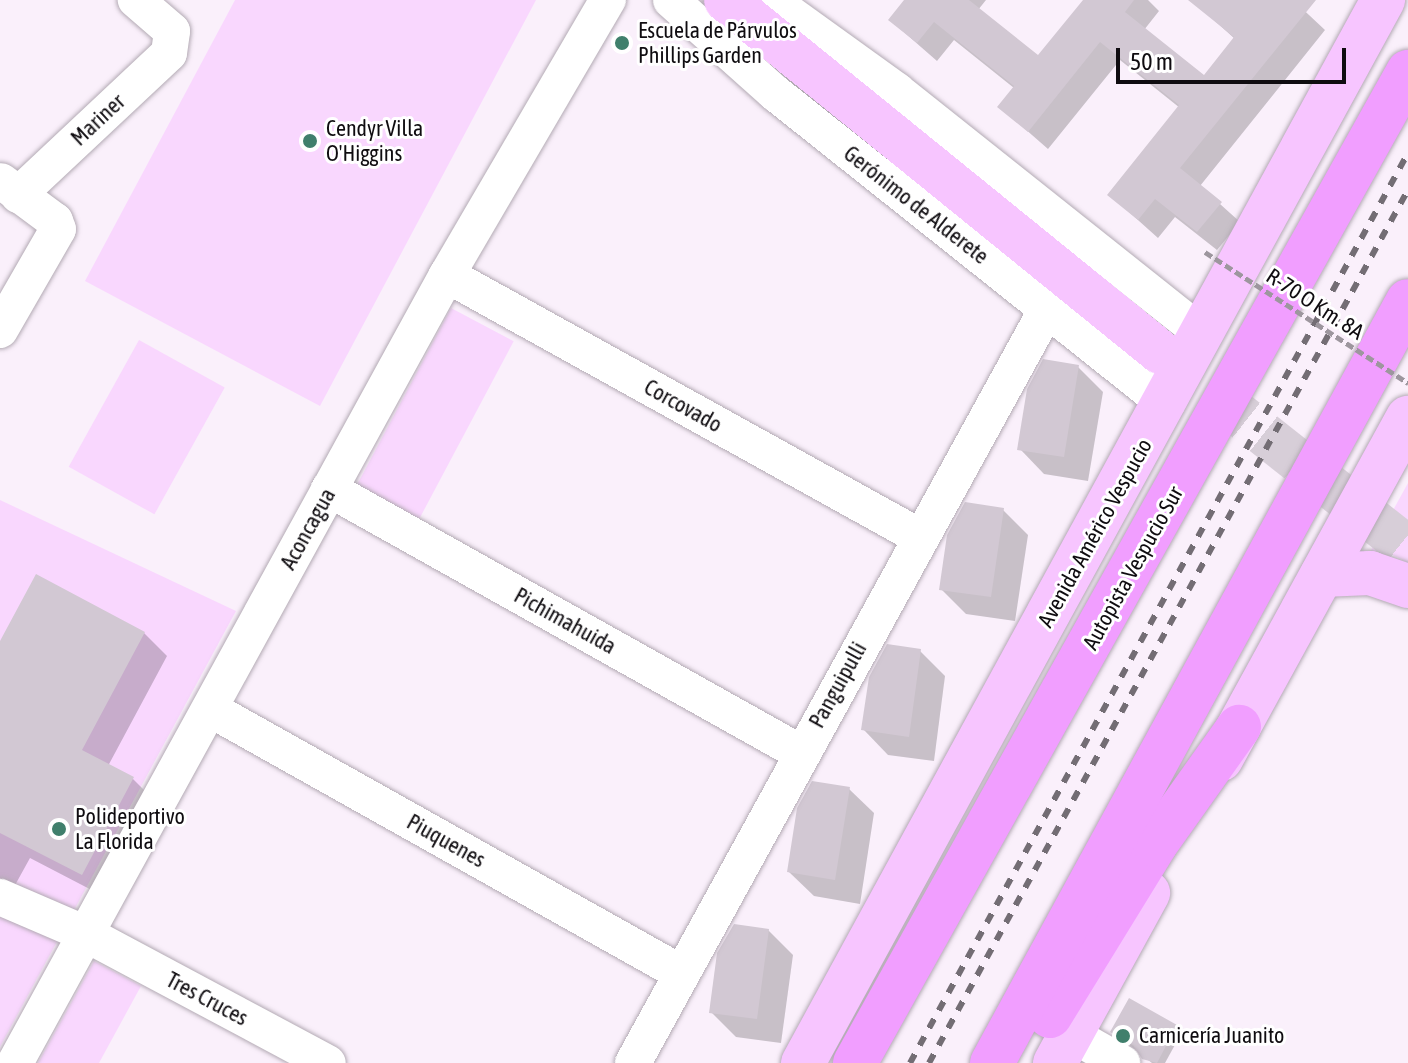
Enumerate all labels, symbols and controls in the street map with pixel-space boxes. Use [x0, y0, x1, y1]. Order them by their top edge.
place label: Escuela de Párvulos Phillips Garden [638, 17, 797, 68]
scale bar [1120, 32, 1350, 82]
marker: Escuela de Párvulos Phillips Garden [613, 34, 631, 52]
text: 50 m [1130, 48, 1173, 75]
street label: Mariner [66, 89, 130, 151]
place label: Cendyr Villa O'Higgins [326, 115, 423, 166]
marker: Cendyr Villa O'Higgins [301, 132, 319, 150]
street label: Gerónimo de Alderete [838, 140, 994, 270]
street label: R-70 O Km. 8A [1261, 263, 1369, 345]
street label: Corcovado [640, 374, 726, 438]
street label: Avenida Américo Vespucio [1032, 434, 1158, 632]
street label: Autopista Vespucio Sur [1077, 482, 1189, 654]
street label: Aconcagua [275, 484, 341, 574]
street label: Pichimahuida [509, 582, 621, 660]
street label: Panguipulli [804, 637, 872, 733]
place label: Polideportivo La Florida [75, 803, 185, 854]
street label: Piuquenes [402, 809, 490, 873]
marker: Polideportivo La Florida [50, 820, 68, 838]
street label: Tres Cruces [162, 967, 252, 1031]
place label: Carnicería Juanito [1139, 1023, 1284, 1049]
marker: Carnicería Juanito [1114, 1027, 1132, 1045]

